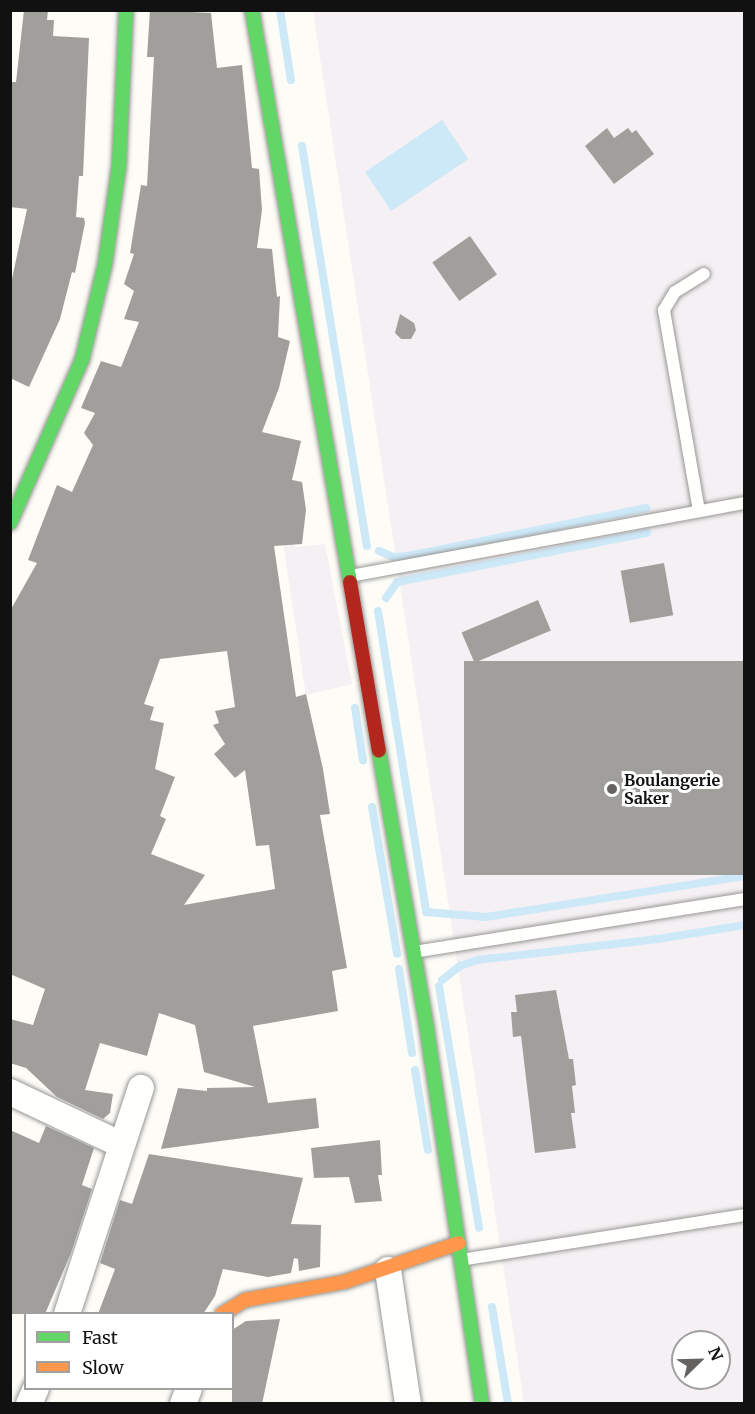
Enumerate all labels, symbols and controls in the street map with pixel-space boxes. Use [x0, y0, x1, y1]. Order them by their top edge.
place label: Boulangerie Saker [624, 770, 720, 808]
marker: Boulangerie Saker [605, 782, 619, 796]
legend [24, 1312, 234, 1390]
text: Fast [82, 1326, 118, 1349]
north arrow [671, 1330, 731, 1390]
text: N [704, 1344, 727, 1363]
text: Slow [82, 1356, 124, 1379]

